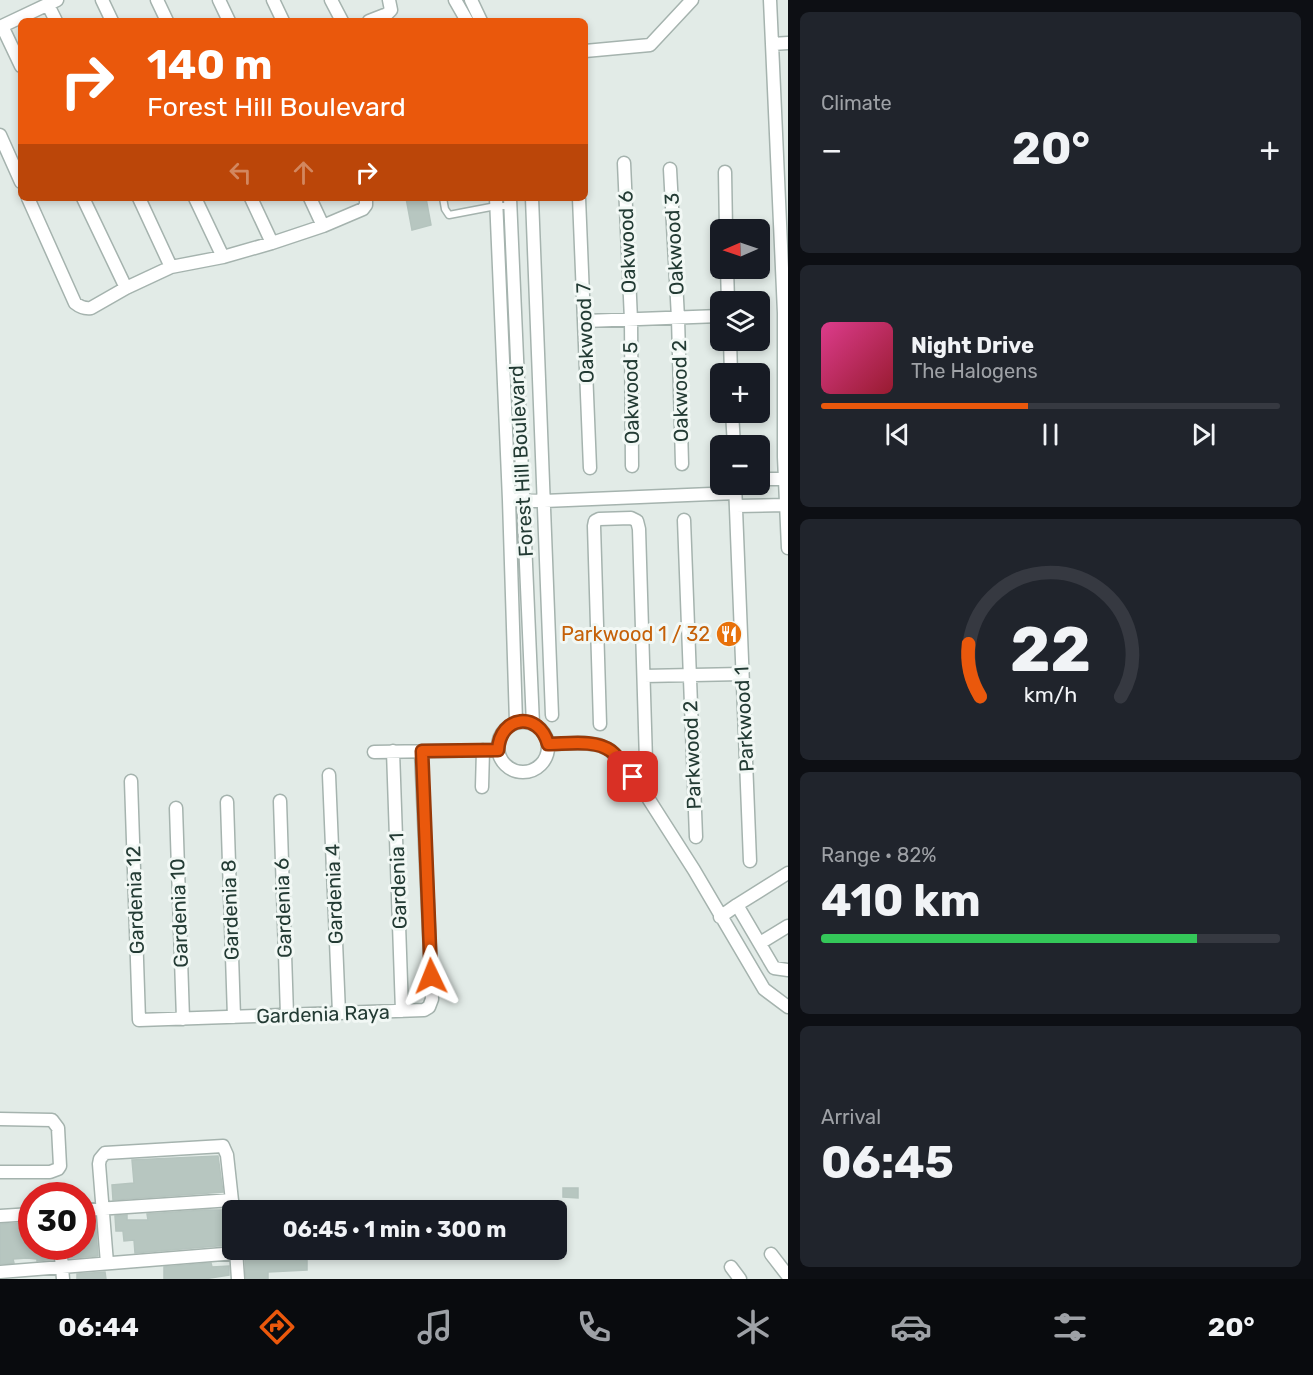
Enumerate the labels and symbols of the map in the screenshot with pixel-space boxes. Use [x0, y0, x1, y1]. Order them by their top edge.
street label: Oakwood 6 [613, 190, 641, 294]
street label: Oakwood 3 [659, 192, 689, 296]
north arrow [710, 219, 770, 279]
street label: Oakwood 7 [571, 282, 599, 384]
street label: Oakwood 2 [667, 340, 693, 442]
street label: Oakwood 5 [618, 342, 644, 444]
street label: Forest Hill Boulevard [504, 365, 538, 557]
restaurant icon: Parkwood 1 / 32 [714, 619, 744, 649]
place label: Parkwood 1 / 32 [561, 622, 710, 646]
street label: Parkwood 1 [729, 666, 759, 772]
street label: Parkwood 2 [678, 700, 706, 810]
pin [607, 751, 658, 802]
street label: Gardenia 1 [384, 832, 412, 930]
street label: Gardenia 4 [320, 843, 348, 945]
street label: Gardenia 12 [121, 845, 149, 955]
street label: Gardenia 10 [165, 858, 193, 968]
street label: Gardenia 6 [269, 858, 297, 958]
street label: Gardenia 8 [216, 859, 244, 961]
position arrow [399, 944, 463, 1008]
street label: Gardenia Raya [256, 1000, 390, 1028]
speed limit sign: 30 [18, 1182, 96, 1260]

